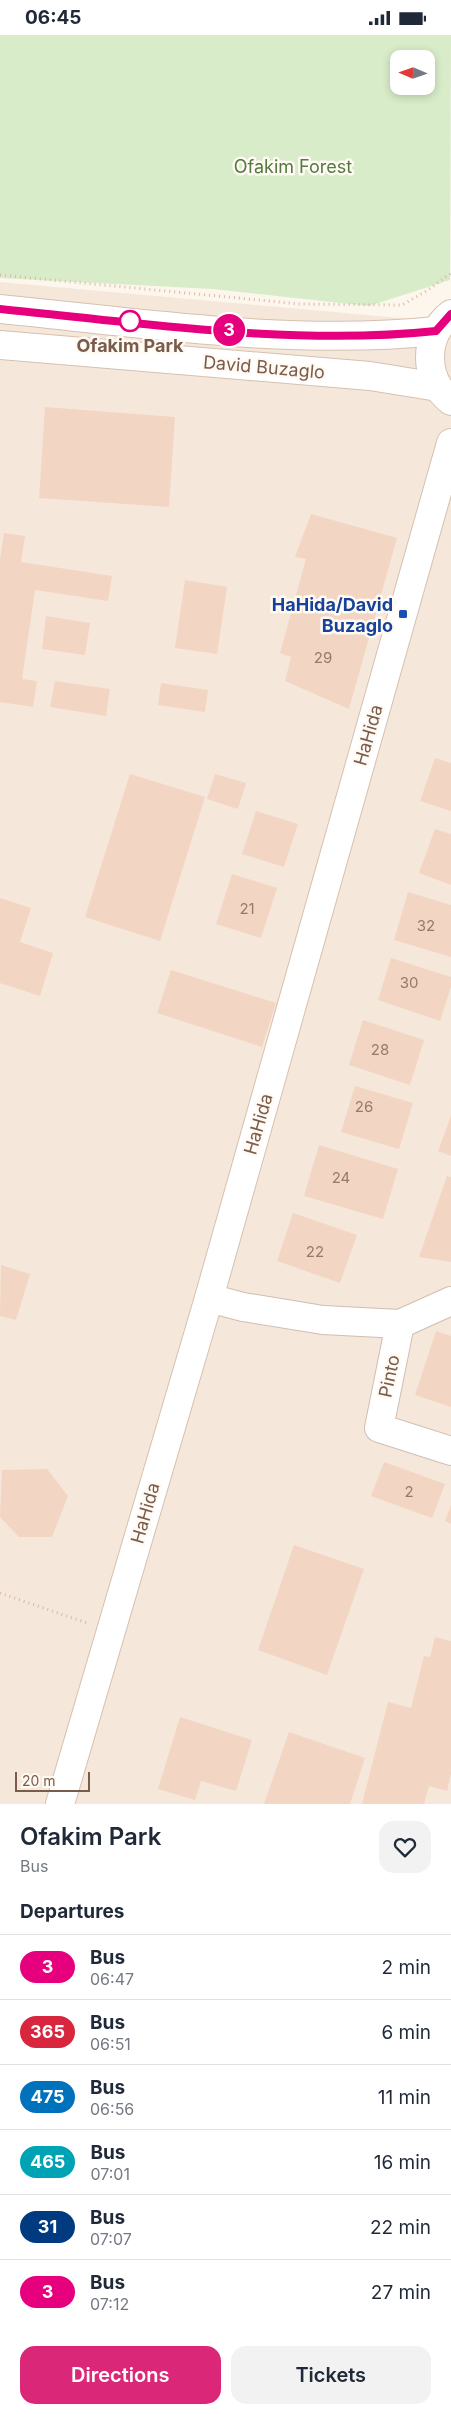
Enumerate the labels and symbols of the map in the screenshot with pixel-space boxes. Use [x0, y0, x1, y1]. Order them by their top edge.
north arrow [390, 50, 435, 95]
park label: Ofakim Forest [234, 156, 352, 177]
marker: Ofakim Park [119, 310, 141, 332]
line badge: 3 [213, 314, 245, 346]
place label: Ofakim Park [76, 335, 184, 356]
street label: David Buzaglo [202, 351, 326, 383]
place label: HaHida/David Buzaglo [272, 594, 393, 636]
marker: HaHida/David Buzaglo [397, 608, 409, 620]
house number: 29 [314, 648, 332, 667]
street label: HaHida [349, 702, 387, 768]
house number: 21 [239, 899, 255, 918]
house number: 32 [417, 916, 435, 935]
house number: 30 [400, 973, 418, 992]
house number: 28 [371, 1040, 389, 1059]
street label: HaHida [239, 1091, 277, 1157]
house number: 26 [355, 1097, 373, 1116]
house number: 24 [332, 1168, 350, 1187]
house number: 22 [306, 1242, 324, 1261]
street label: Pinto [374, 1353, 404, 1399]
street label: HaHida [126, 1480, 164, 1546]
house number: 2 [404, 1482, 414, 1501]
scale bar [15, 1769, 90, 1792]

